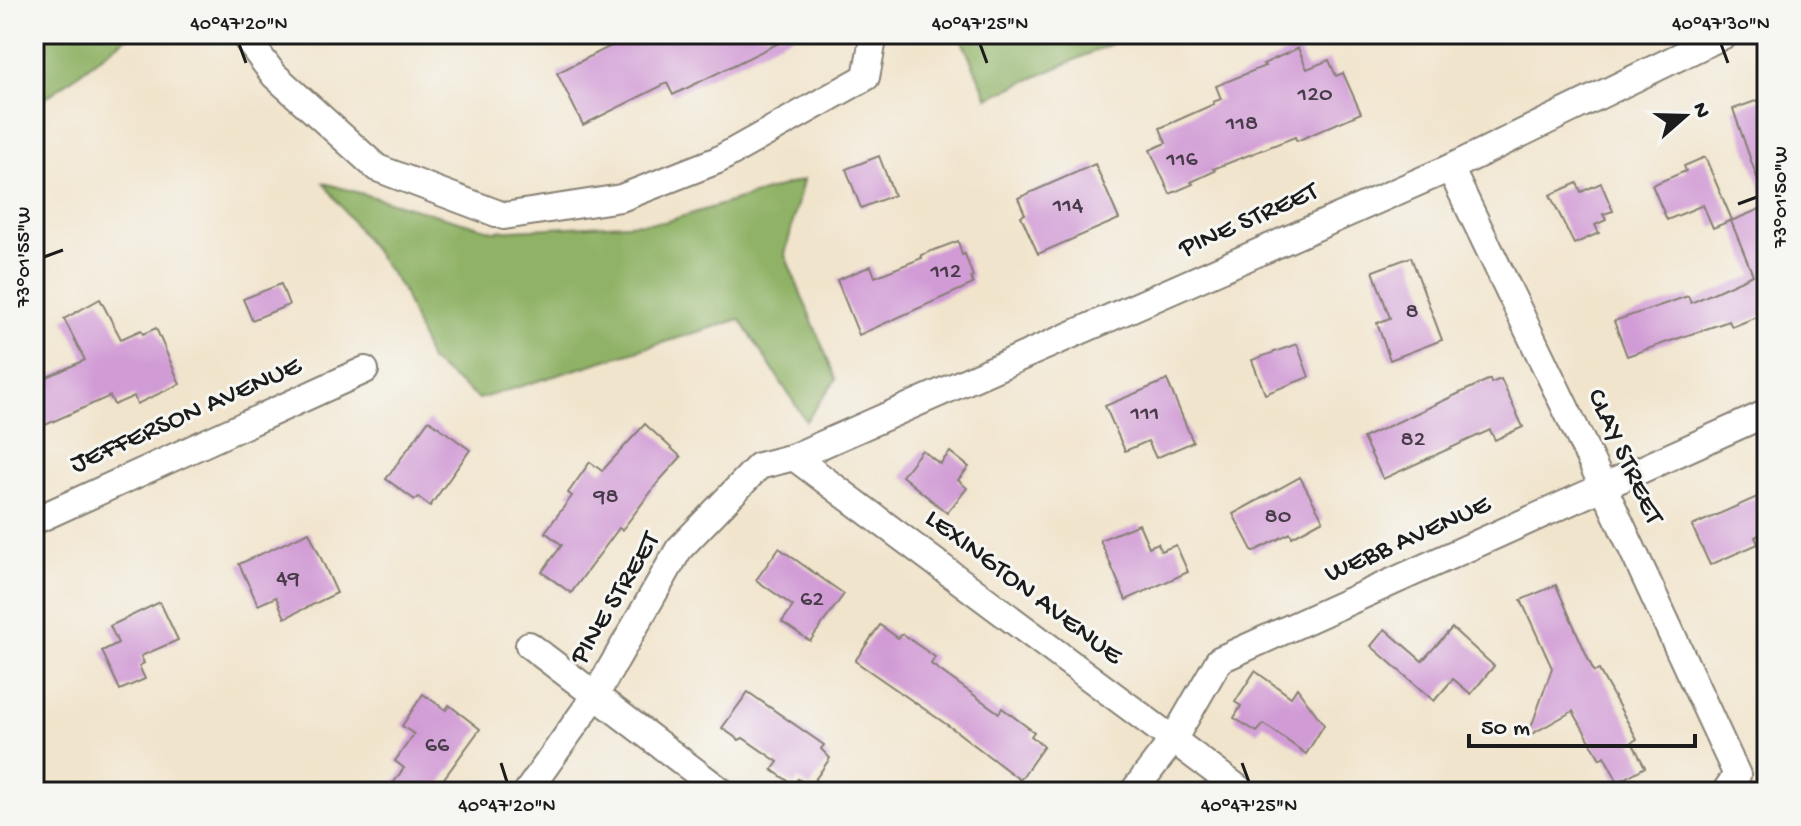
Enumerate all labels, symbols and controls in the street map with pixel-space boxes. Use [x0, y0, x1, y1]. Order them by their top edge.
text: 40°47'20"N [190, 14, 288, 37]
text: 40°47'25"N [932, 14, 1028, 37]
text: 40°47'30"N [1672, 14, 1770, 37]
north arrow [1645, 76, 1725, 156]
house number: 120 [1296, 81, 1333, 110]
text: N [1685, 99, 1715, 122]
house number: 118 [1225, 110, 1258, 139]
house number: 116 [1165, 146, 1199, 175]
text: 73°01'50"W [1771, 146, 1794, 249]
street label: PINE STREET [1173, 175, 1325, 267]
house number: 114 [1052, 192, 1084, 221]
text: 73°01'55"W [14, 207, 37, 308]
house number: 112 [929, 258, 962, 287]
house number: 8 [1405, 298, 1419, 327]
street label: JEFFERSON AVENUE [65, 350, 308, 482]
street label: CLAY STREET [1578, 384, 1670, 531]
house number: 111 [1129, 400, 1160, 429]
house number: 82 [1401, 426, 1426, 455]
house number: 98 [592, 483, 619, 512]
street label: WEBB AVENUE [1320, 488, 1497, 591]
street label: LEXINGTON AVENUE [918, 503, 1130, 674]
house number: 80 [1265, 503, 1291, 532]
street label: PINE STREET [563, 526, 669, 672]
house number: 49 [276, 565, 300, 594]
house number: 62 [800, 586, 824, 615]
scale bar [1469, 698, 1695, 748]
text: 50 m [1481, 715, 1530, 744]
house number: 66 [425, 732, 450, 761]
text: 40°47'20"N [458, 796, 556, 819]
text: 40°47'25"N [1201, 796, 1297, 819]

